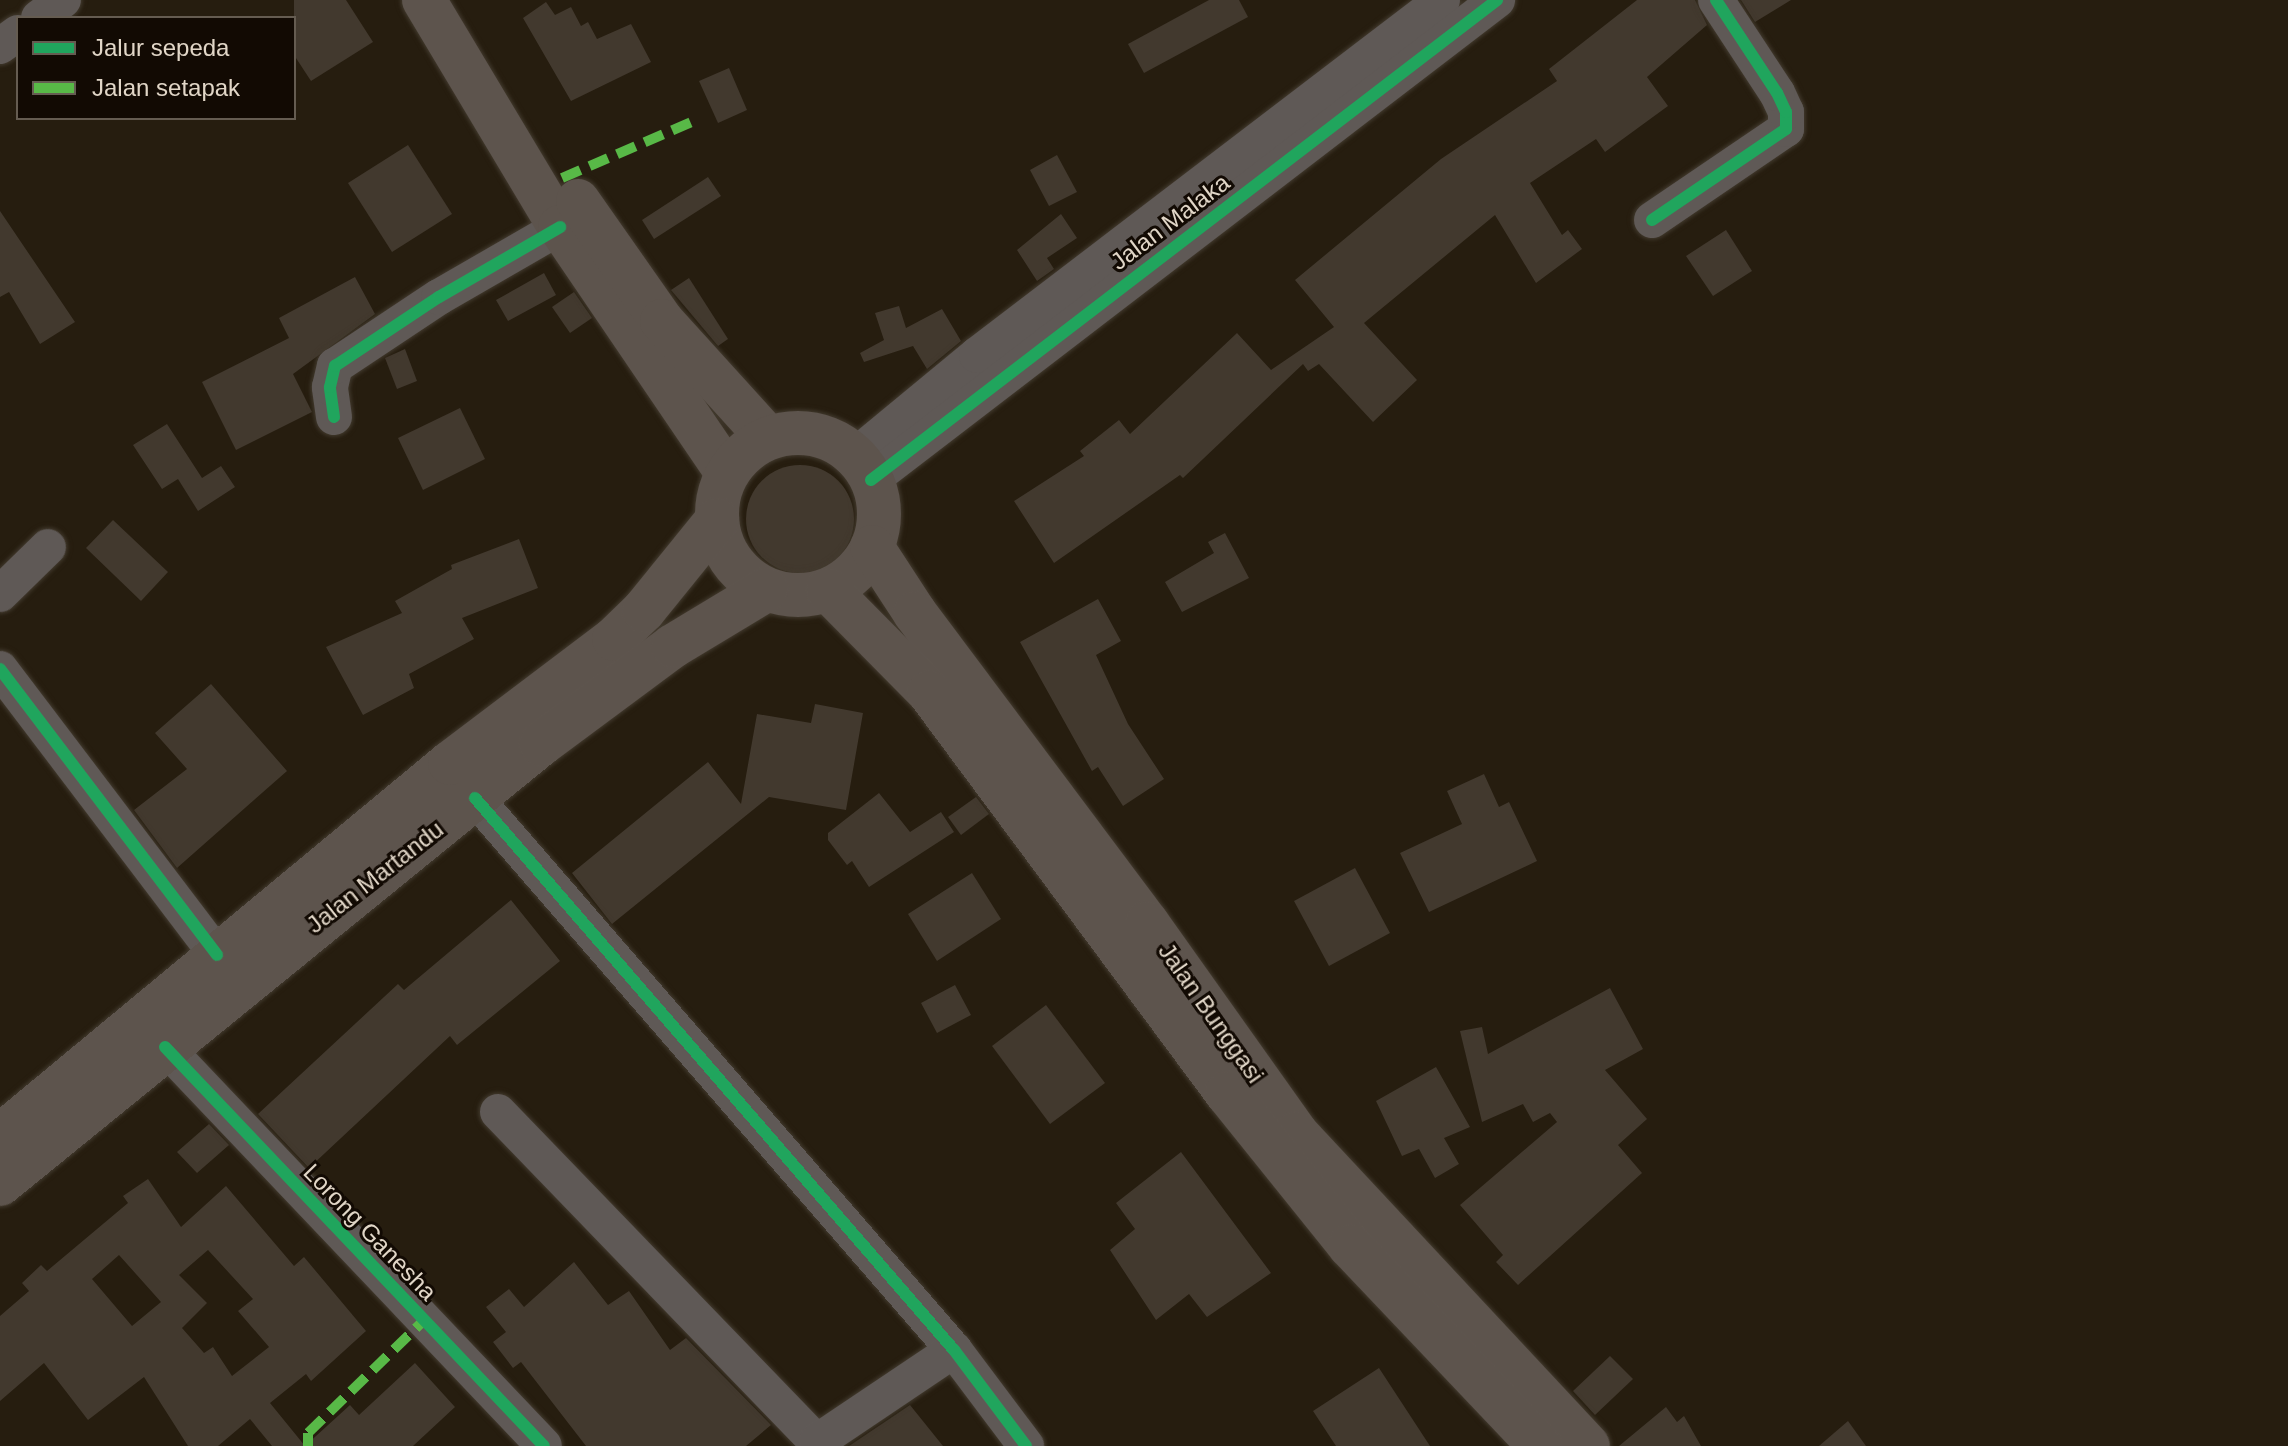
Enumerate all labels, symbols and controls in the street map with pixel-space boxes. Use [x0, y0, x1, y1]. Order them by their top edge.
legend [16, 16, 296, 120]
text: Jalur sepeda [92, 34, 229, 61]
text: Jalan setapak [92, 74, 240, 101]
street label: Jalan Malaka [1105, 168, 1235, 276]
street label: Jalan Martandu [301, 815, 449, 939]
street label: Jalan Bunggasi [1152, 938, 1270, 1088]
street label: Lorong Ganesha [298, 1158, 442, 1306]

